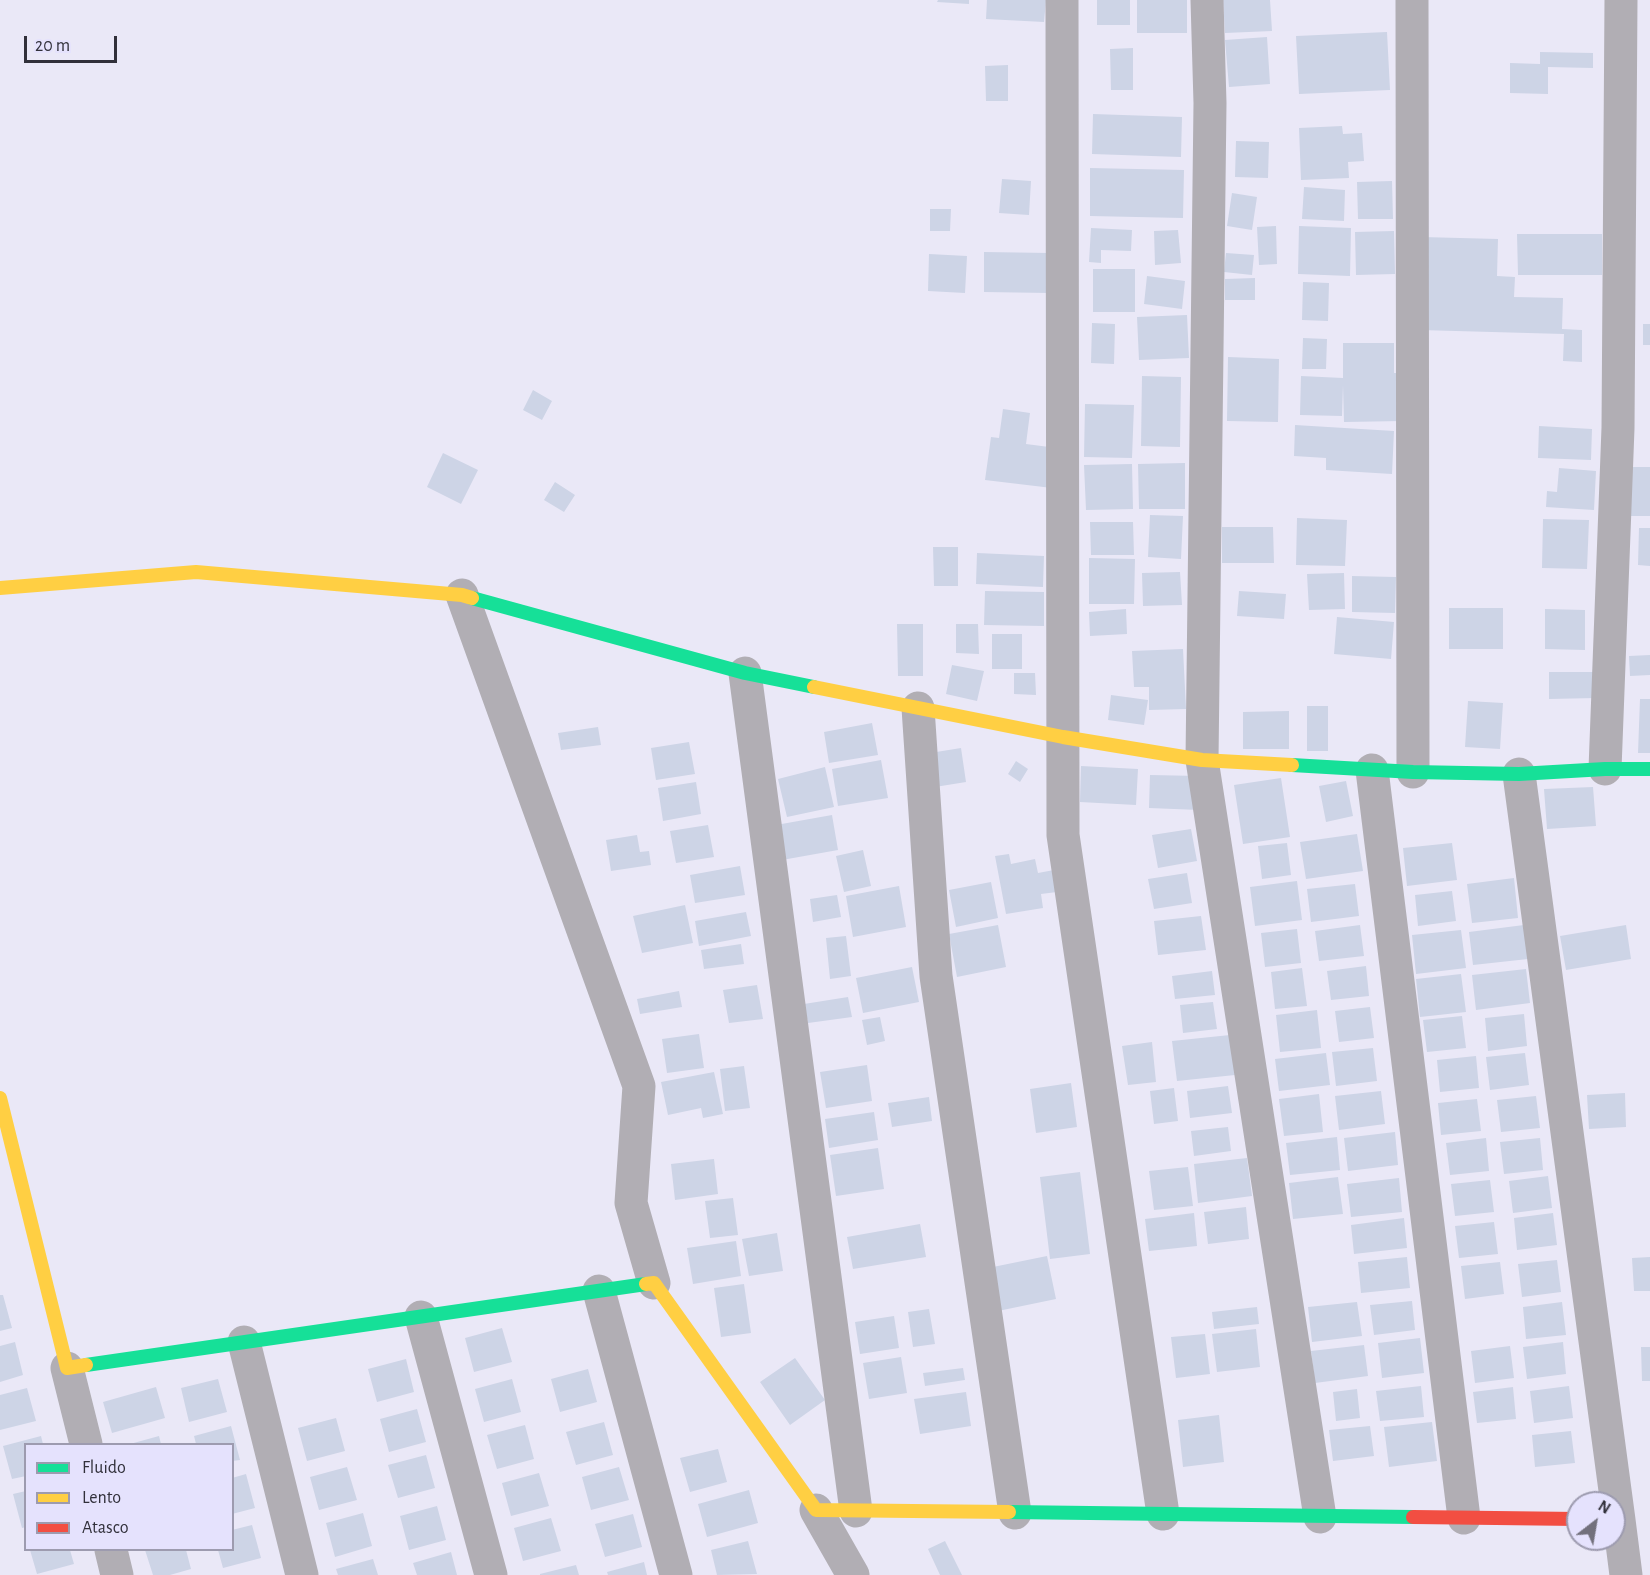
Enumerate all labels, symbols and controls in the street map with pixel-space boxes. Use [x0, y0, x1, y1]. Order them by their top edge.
scale bar [27, 24, 120, 62]
text: 20 m [35, 37, 70, 55]
legend [24, 1443, 234, 1551]
text: Fluido [82, 1459, 126, 1477]
text: Lento [82, 1489, 121, 1507]
north arrow [1566, 1491, 1626, 1551]
text: N [1595, 1498, 1613, 1517]
text: Atasco [82, 1519, 129, 1537]

